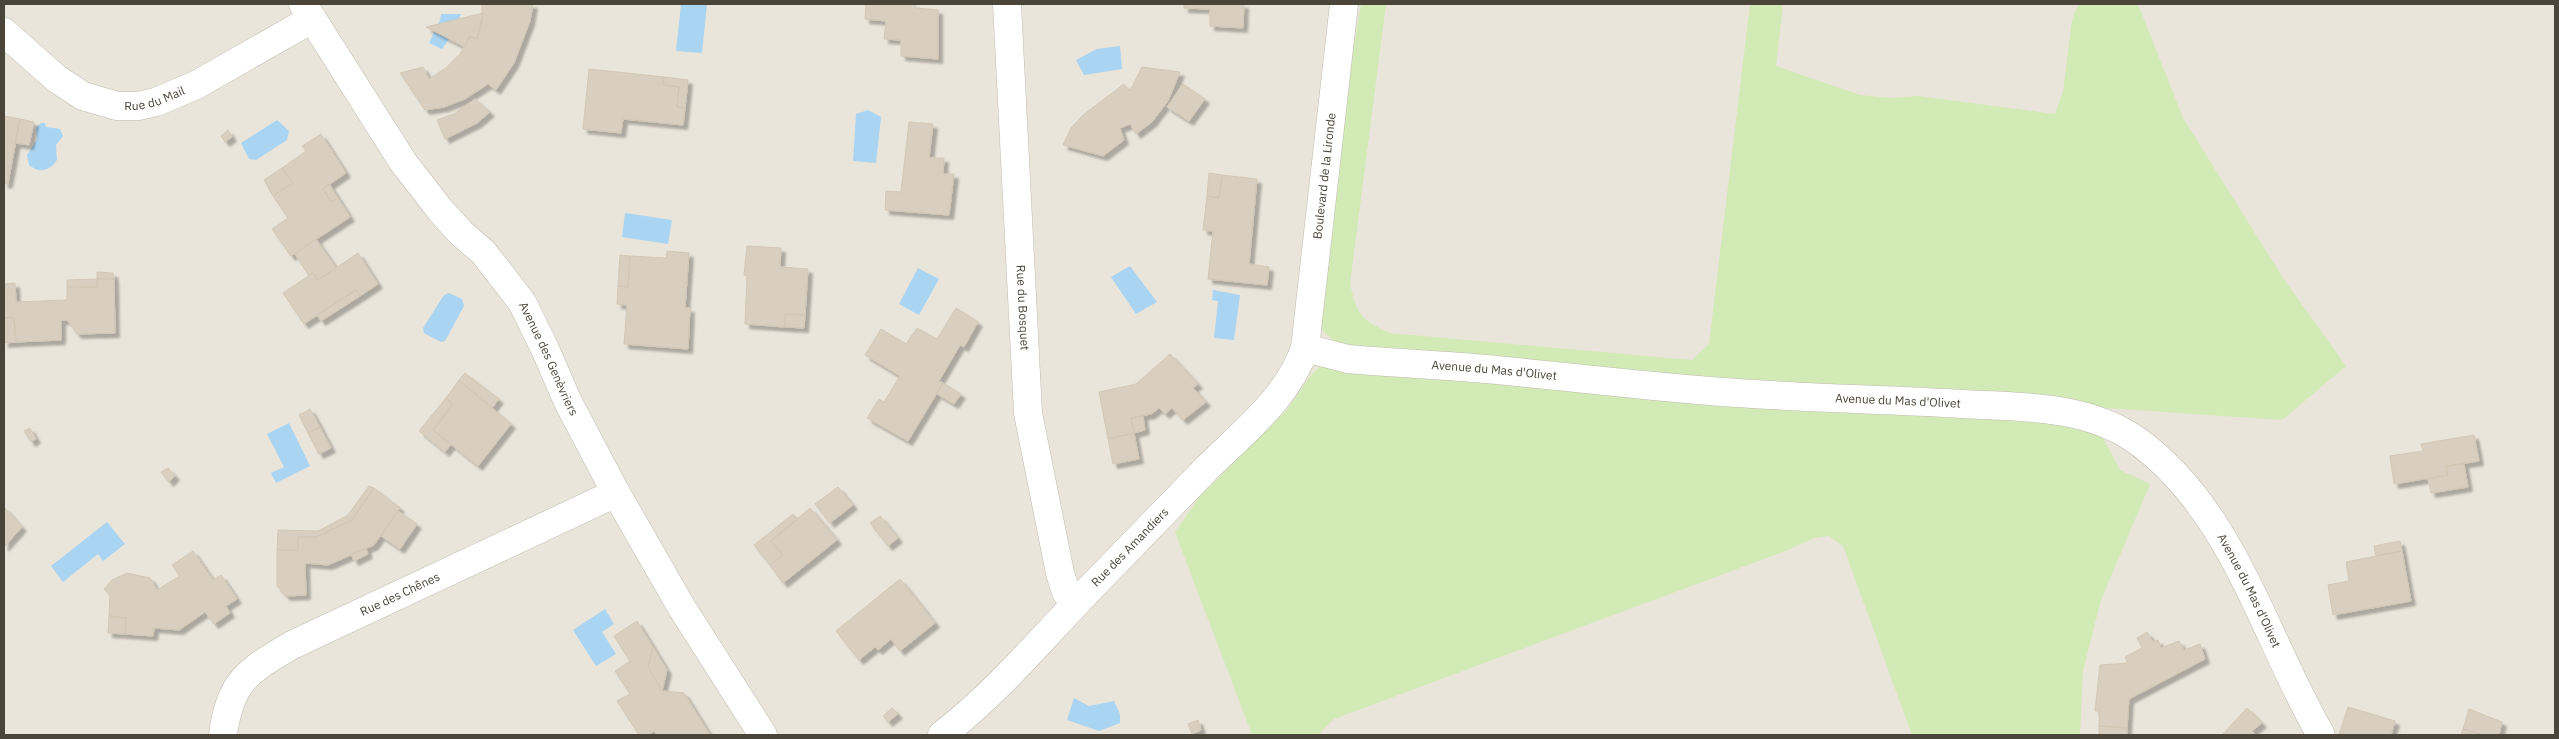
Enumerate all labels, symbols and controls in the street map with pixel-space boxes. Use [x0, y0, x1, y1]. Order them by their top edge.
street label: Rue du Mail [124, 83, 187, 113]
street label: Boulevard de la Lironde [1309, 112, 1339, 240]
street label: Rue du Bosquet [1013, 264, 1033, 351]
street label: Avenue des Genèvriers [516, 299, 582, 418]
street label: Avenue du Mas d'Olivet [1431, 357, 1558, 383]
street label: Avenue du Mas d'Olivet [1835, 390, 1961, 411]
street label: Rue des Amandiers [1088, 504, 1172, 590]
street label: Avenue du Mas d'Olivet [2214, 531, 2284, 650]
street label: Rue des Chênes [357, 569, 442, 619]

